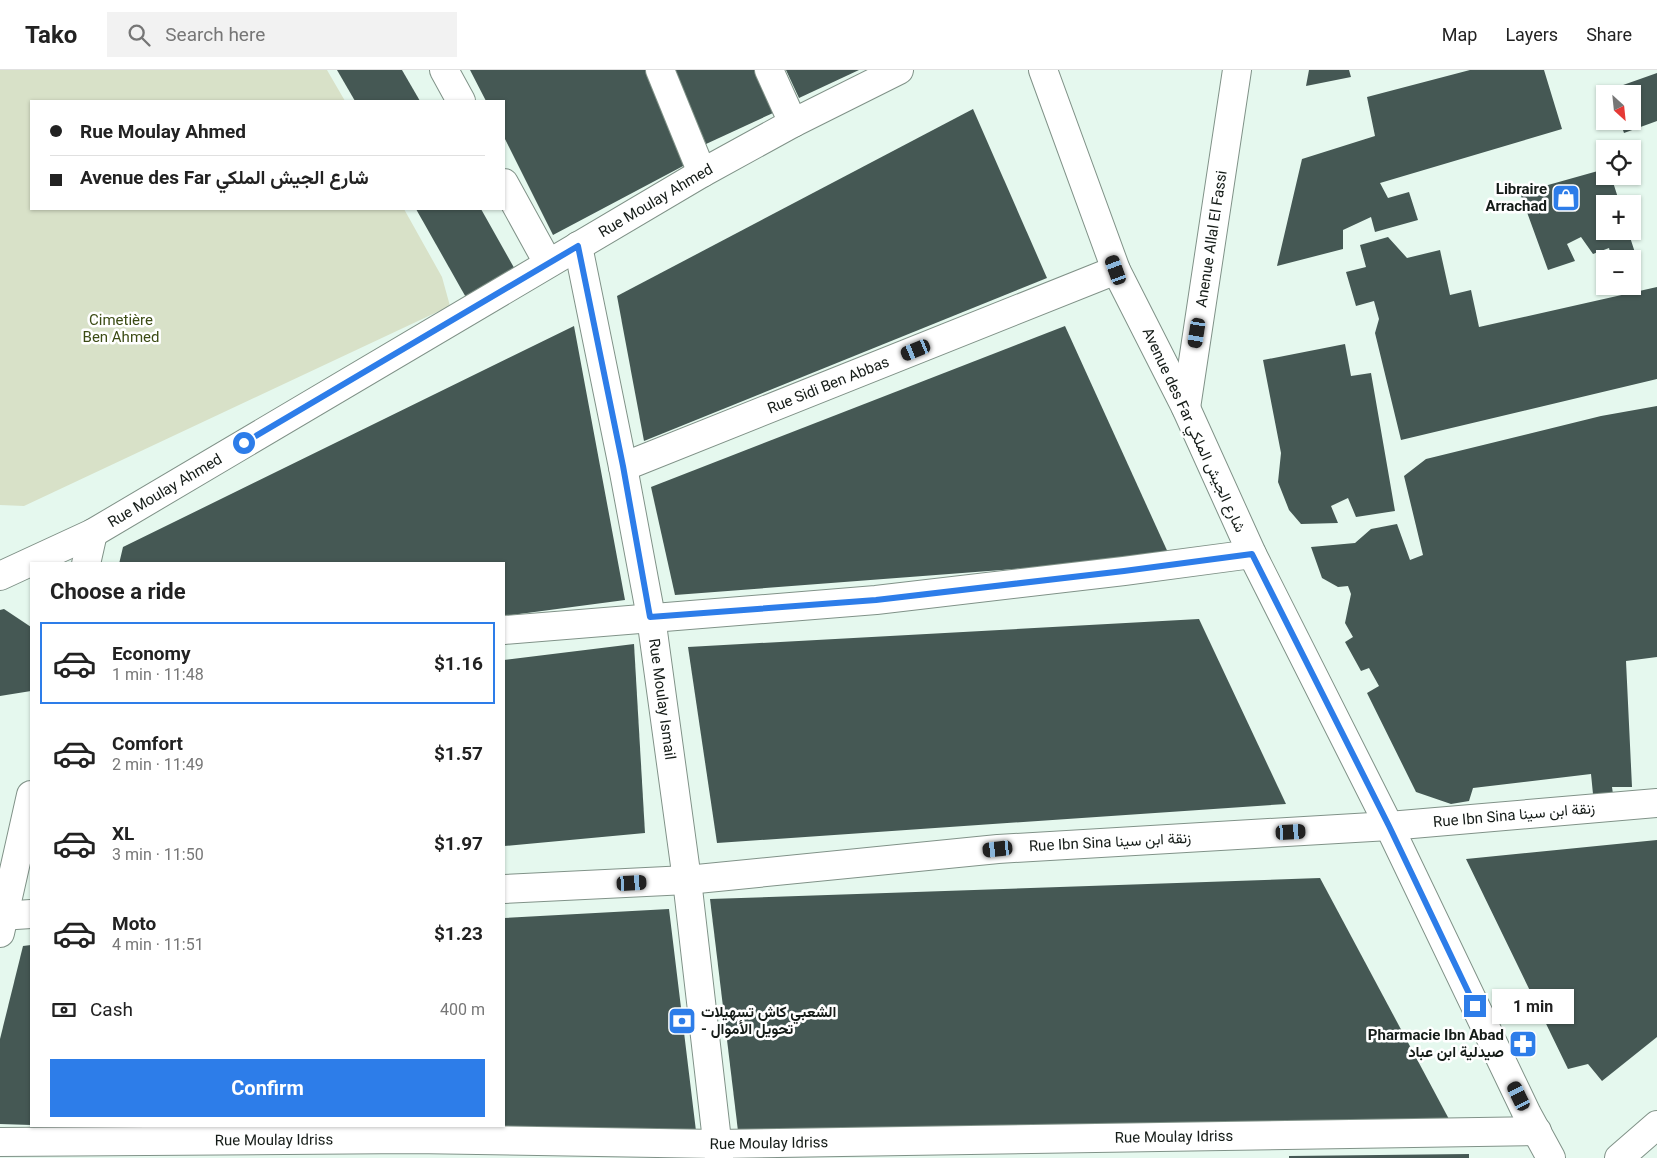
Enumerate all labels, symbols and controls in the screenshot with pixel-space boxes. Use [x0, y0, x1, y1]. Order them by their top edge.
search box [107, 12, 457, 57]
text: Tako [25, 21, 77, 49]
icon: search [125, 21, 153, 49]
text: Search here [165, 23, 265, 46]
text: Map [1442, 24, 1477, 45]
text: Layers [1505, 24, 1558, 45]
text: Share [1586, 24, 1632, 45]
north arrow [1596, 85, 1641, 130]
map controls [1596, 85, 1641, 295]
text: Rue Moulay Ahmed [80, 120, 246, 143]
button: locate [1596, 140, 1641, 185]
street label: Rue Moulay Ahmed [595, 160, 716, 241]
text: Avenue des Far شارع الجيش الملكي [80, 166, 369, 189]
street label: Anenue Allal El Fassi [1192, 169, 1231, 309]
place label: Libraire Arrachad [1485, 180, 1547, 215]
shop icon: Libraire Arrachad [1551, 183, 1581, 213]
button: + [1596, 195, 1641, 240]
button: − [1596, 250, 1641, 295]
car [1103, 253, 1128, 287]
park label: Cimetière Ben Ahmed [83, 311, 159, 346]
car [1187, 317, 1206, 349]
street label: Avenue des Far شارع الجيش الملكي [1135, 325, 1250, 537]
car [899, 337, 932, 363]
street label: Rue Sidi Ben Abbas [765, 353, 892, 417]
route start [233, 432, 255, 454]
street label: Rue Moulay Ahmed [105, 450, 225, 531]
text: Choose a ride [50, 579, 186, 604]
street label: Rue Moulay Ismail [645, 637, 679, 761]
icon: car [52, 641, 97, 686]
text: Economy [112, 642, 191, 665]
text: $1.16 [434, 652, 483, 675]
text: 1 min · 11:48 [112, 665, 204, 684]
icon: car [52, 731, 97, 776]
text: Comfort [112, 732, 183, 755]
text: $1.57 [434, 742, 483, 765]
text: 2 min · 11:49 [112, 755, 204, 774]
street label: Rue Ibn Sina زنقة ابن سينا [1432, 799, 1596, 832]
icon: car [52, 821, 97, 866]
text: XL [112, 822, 134, 845]
car [1275, 824, 1306, 840]
street label: Rue Ibn Sina زنقة ابن سينا [1028, 829, 1192, 856]
text: $1.97 [434, 832, 483, 855]
car [982, 840, 1013, 858]
text: 3 min · 11:50 [112, 845, 204, 864]
car [616, 875, 647, 891]
icon: car [52, 911, 97, 956]
text: Moto [112, 912, 156, 935]
text: $1.23 [434, 922, 483, 945]
text: 4 min · 11:51 [112, 935, 204, 954]
callout: 1 min [1492, 988, 1575, 1024]
route end [1464, 995, 1486, 1017]
icon: cash [50, 996, 78, 1024]
text: 1 min [1513, 997, 1553, 1016]
text: Cash [90, 998, 133, 1021]
text: 400 m [440, 1000, 485, 1019]
place label: الشعبي كاش تسهيلات - تحويل الأموال [701, 1003, 836, 1038]
bank icon: الشعبي كاش تسهيلات - تحويل الأموال [667, 1006, 697, 1036]
place label: Pharmacie Ibn Abad صيدلية ابن عباد [1368, 1026, 1504, 1061]
pharmacy icon: Pharmacie Ibn Abad صيدلية ابن عباد [1508, 1029, 1538, 1059]
button: Confirm [50, 1059, 485, 1117]
car [1505, 1079, 1532, 1113]
street label: Rue Moulay Idriss [1114, 1127, 1233, 1147]
street label: Rue Moulay Idriss [215, 1131, 333, 1149]
street label: Rue Moulay Idriss [710, 1133, 828, 1153]

